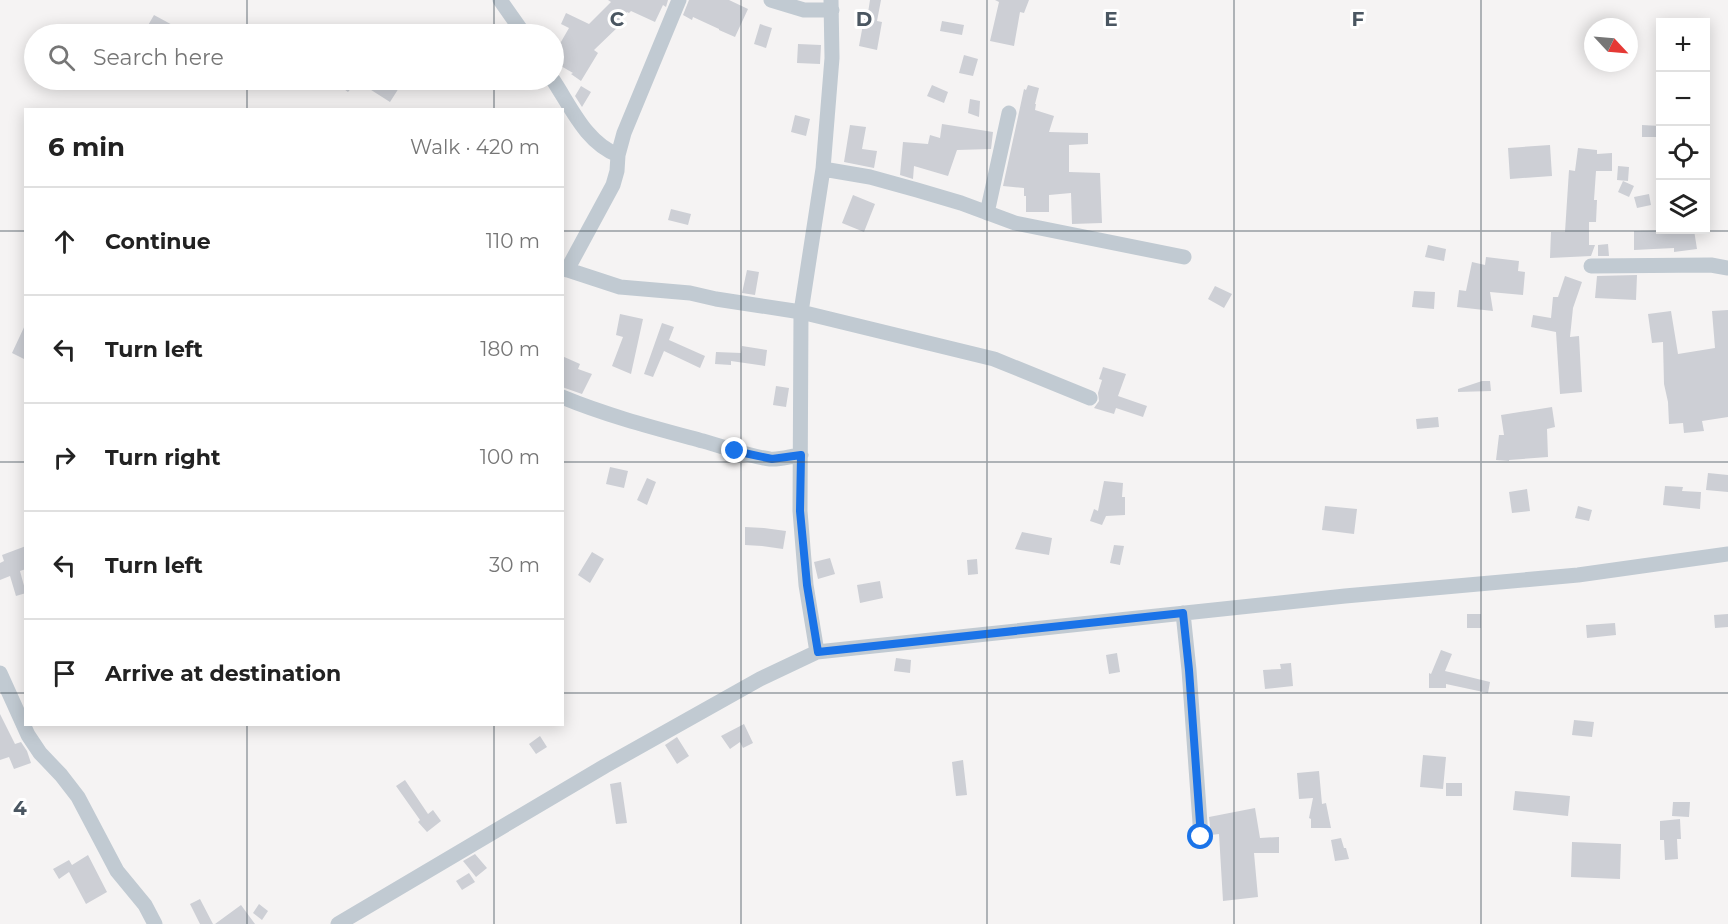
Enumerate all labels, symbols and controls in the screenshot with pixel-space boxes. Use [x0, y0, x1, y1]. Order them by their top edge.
text: C [610, 7, 625, 31]
text: D [856, 7, 872, 31]
text: E [1104, 7, 1118, 31]
text: F [1352, 7, 1365, 31]
north arrow [1584, 18, 1638, 72]
map controls [1656, 18, 1710, 234]
button: + [1656, 18, 1710, 72]
search box [24, 24, 564, 90]
icon: search [45, 41, 78, 74]
text: Search here [93, 44, 224, 71]
button: − [1656, 72, 1710, 126]
button: locate [1656, 126, 1710, 180]
text: 6 min [48, 131, 125, 163]
text: Walk · 420 m [410, 135, 540, 159]
button: layers [1656, 180, 1710, 234]
icon: ahead [48, 225, 81, 258]
text: Continue [105, 228, 211, 255]
text: 110 m [486, 229, 540, 253]
icon: left [48, 333, 81, 366]
text: Turn left [105, 336, 203, 363]
text: 180 m [480, 337, 540, 361]
route end [721, 437, 747, 463]
icon: right [48, 441, 81, 474]
text: Turn right [105, 444, 220, 471]
text: 100 m [480, 445, 540, 469]
icon: left [48, 549, 81, 582]
text: Turn left [105, 552, 203, 579]
text: 30 m [489, 553, 540, 577]
icon: arrive [48, 657, 81, 690]
text: Arrive at destination [105, 660, 341, 687]
text: 4 [13, 796, 27, 820]
route start [1187, 823, 1213, 849]

